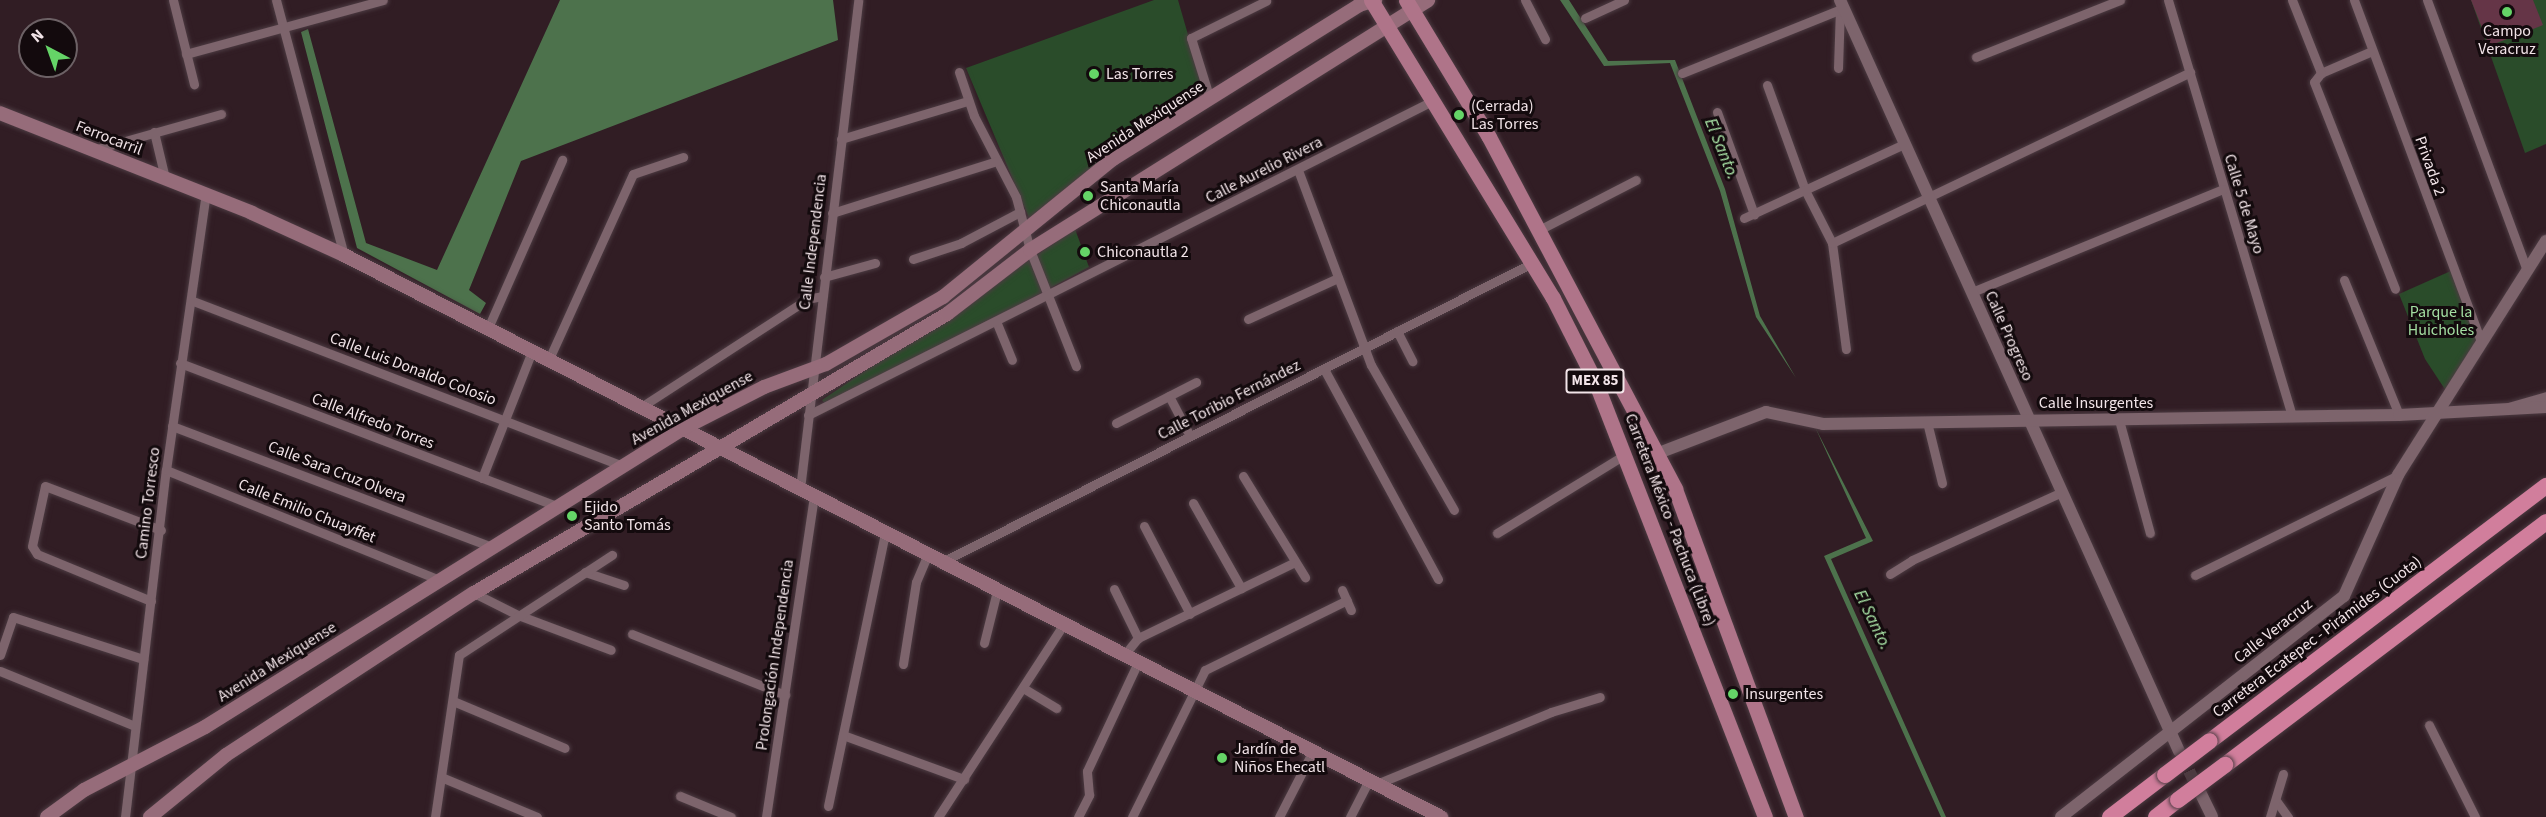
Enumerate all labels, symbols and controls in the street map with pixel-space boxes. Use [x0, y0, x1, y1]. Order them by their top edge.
marker: Campo Veracruz [2500, 5, 2514, 19]
north arrow [18, 18, 78, 78]
place label: Campo Veracruz [2478, 21, 2536, 59]
text: N [26, 24, 49, 48]
place label: Las Torres [1106, 64, 1174, 84]
marker: Las Torres [1087, 67, 1101, 81]
street label: Avenida Mexiquense [1083, 77, 1207, 167]
place label: (Cerrada) Las Torres [1471, 96, 1539, 134]
marker: (Cerrada) Las Torres [1452, 108, 1466, 122]
water label: El Santo. [1699, 115, 1743, 183]
street label: Ferrocarril [73, 117, 145, 159]
street label: Calle Aurelio Rivera [1202, 132, 1326, 208]
street label: Privada 2 [2410, 134, 2450, 198]
street label: Calle 5 de Mayo [2220, 152, 2268, 256]
street label: Calle Independencia [795, 173, 831, 311]
place label: Santa María Chiconautla [1100, 177, 1180, 215]
marker: Santa María Chiconautla [1081, 189, 1095, 203]
place label: Chiconautla 2 [1097, 242, 1189, 262]
marker: Chiconautla 2 [1078, 245, 1092, 259]
street label: Calle Progreso [1981, 288, 2037, 384]
park label: Parque la Huicholes [2408, 302, 2474, 340]
street label: Calle Luis Donaldo Colosio [327, 328, 499, 410]
street label: Calle Toribio Fernández [1155, 356, 1303, 444]
street label: Avenida Mexiquense [628, 367, 756, 449]
road number: MEX 85 [1565, 369, 1625, 393]
street label: Calle Alfredo Torres [309, 389, 437, 453]
street label: Calle Insurgentes [2039, 393, 2153, 413]
street label: Carretera México - Pachuca (Libre) [1621, 411, 1719, 629]
street label: Calle Sara Cruz Olvera [265, 437, 409, 507]
street label: Camino Torresco [132, 446, 164, 560]
street label: Calle Emilio Chuayffet [236, 475, 378, 547]
place label: Ejido Santo Tomás [584, 497, 671, 535]
marker: Ejido Santo Tomás [565, 509, 579, 523]
street label: Carretera Ecatepec - Pirámides (Cuota) [2209, 552, 2425, 722]
street label: Prolongación Independencia [752, 558, 798, 752]
water label: El Santo. [1848, 586, 1896, 654]
street label: Calle Veracruz [2230, 594, 2316, 668]
street label: Avenida Mexiquense [214, 618, 340, 706]
place label: Insurgentes [1745, 684, 1823, 704]
marker: Insurgentes [1726, 687, 1740, 701]
place label: Jardín de Niños Ehecatl [1234, 739, 1325, 777]
marker: Jardín de Niños Ehecatl [1215, 751, 1229, 765]

